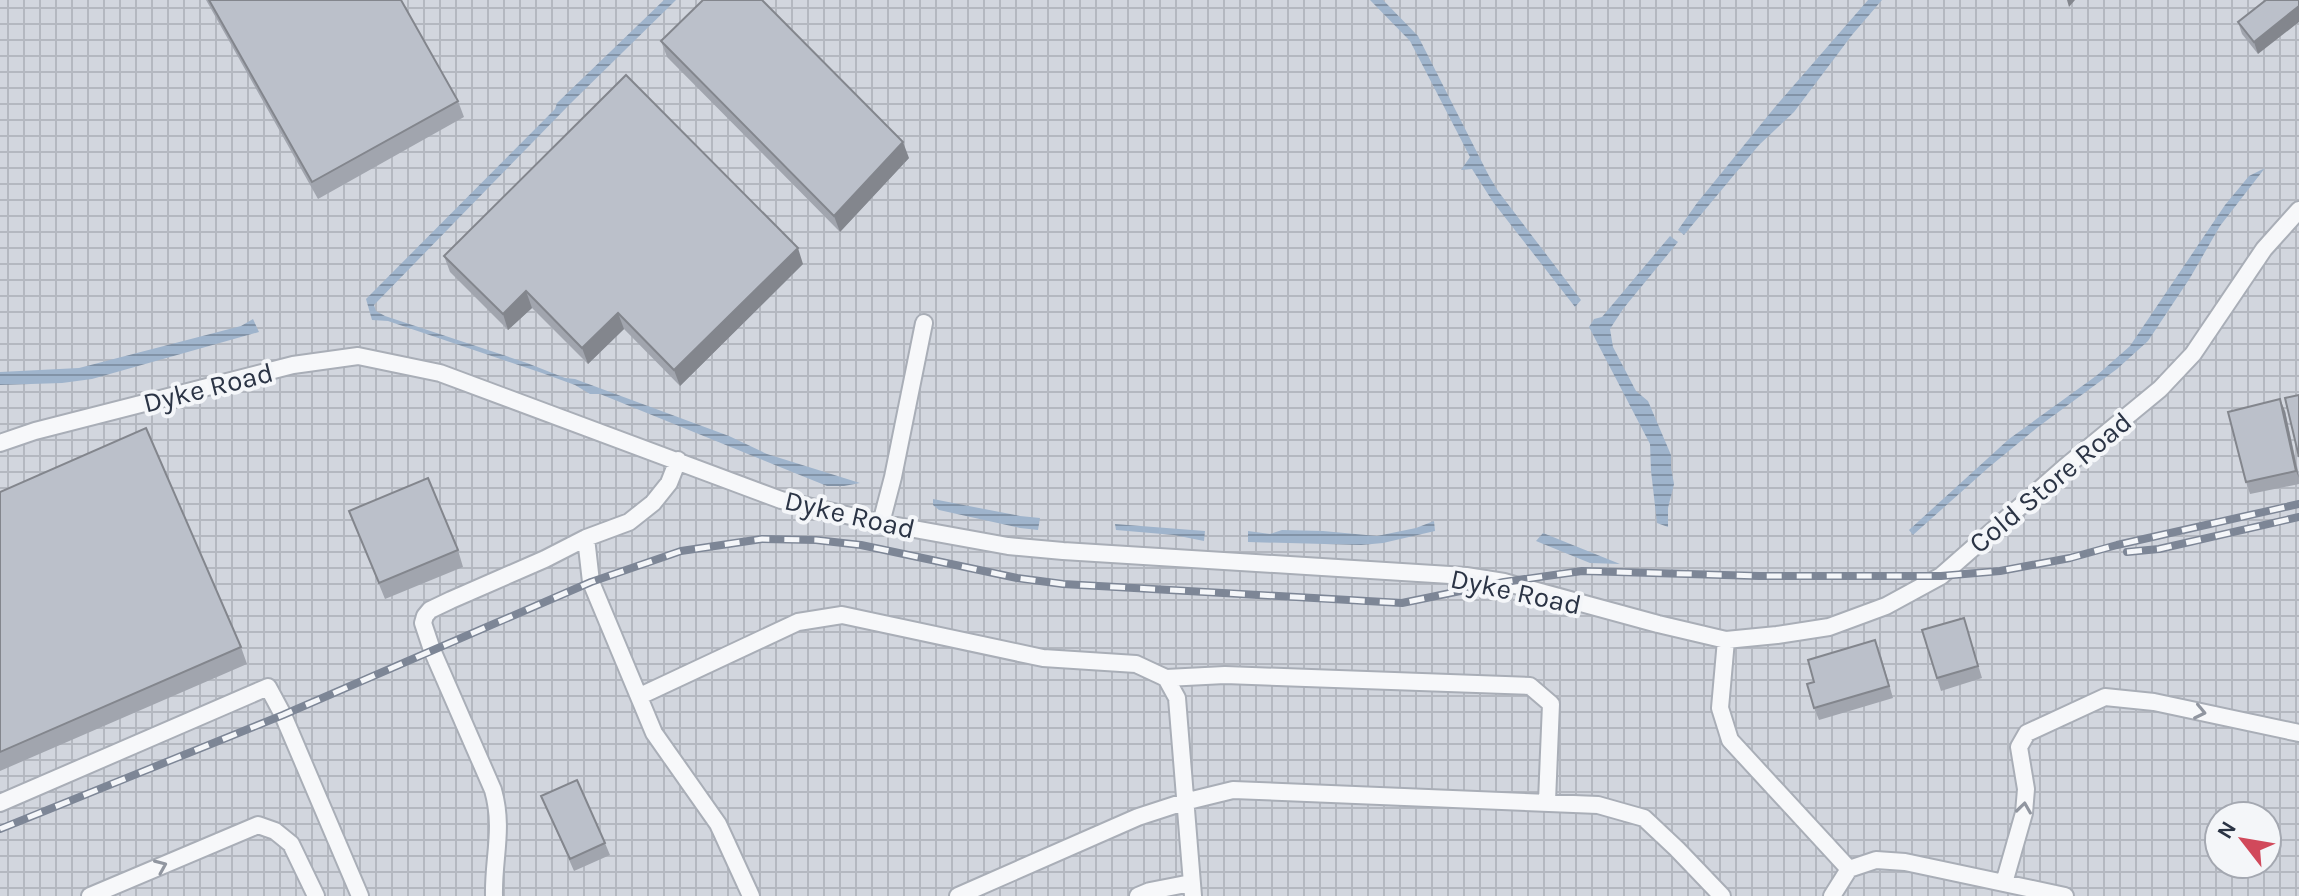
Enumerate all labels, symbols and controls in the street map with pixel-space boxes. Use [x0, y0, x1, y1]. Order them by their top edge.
street label: Dyke Road [140, 355, 277, 420]
street label: Cold Store Road [1962, 405, 2138, 560]
street label: Dyke Road [781, 483, 918, 545]
street label: Dyke Road [1448, 562, 1584, 621]
one-way arrow [2192, 703, 2206, 720]
north arrow [2203, 800, 2283, 880]
one-way arrow [2015, 801, 2032, 815]
text: N [2212, 817, 2242, 844]
one-way arrow [153, 859, 167, 875]

